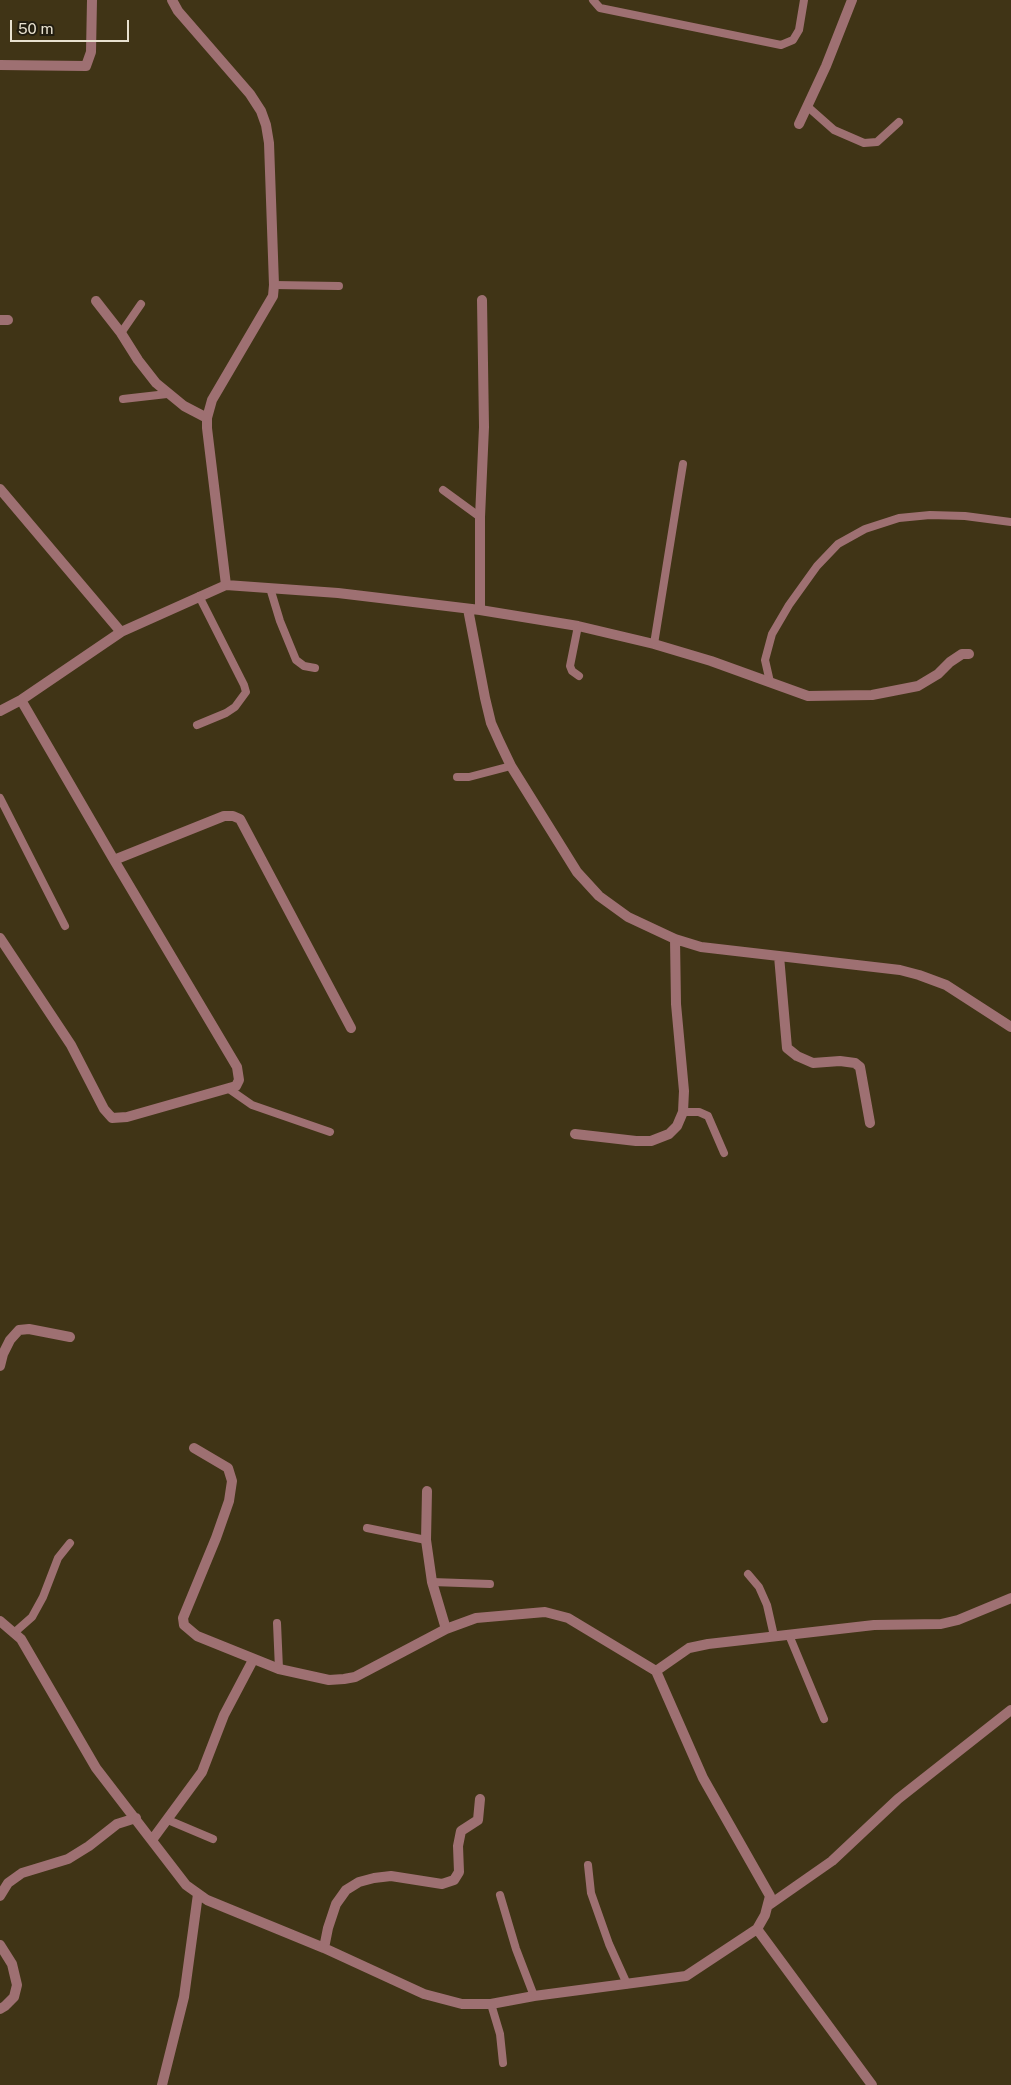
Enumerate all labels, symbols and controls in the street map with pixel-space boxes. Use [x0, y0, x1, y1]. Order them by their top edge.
scale bar [12, 10, 131, 42]
text: 50 m [18, 20, 53, 37]

